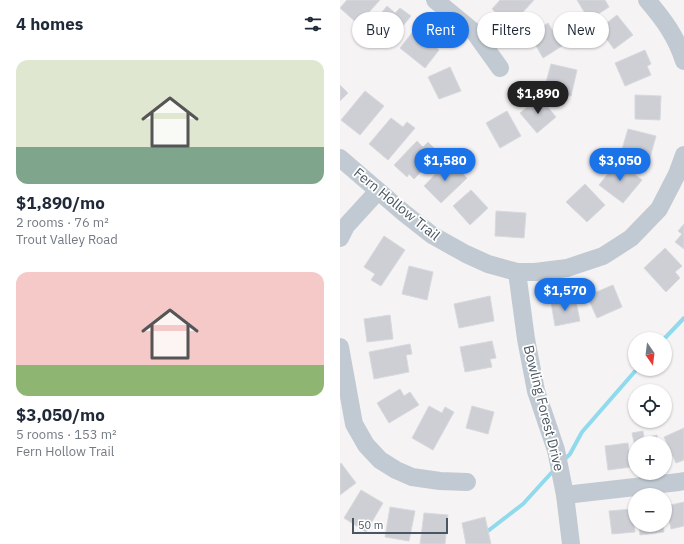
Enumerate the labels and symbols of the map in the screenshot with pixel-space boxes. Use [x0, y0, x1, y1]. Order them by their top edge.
pin: $1,890 [505, 81, 571, 115]
pin: $1,580 [412, 148, 478, 182]
pin: $3,050 [587, 148, 653, 182]
street label: Fern Hollow Trail [350, 164, 444, 244]
pin: $1,570 [532, 278, 598, 312]
north arrow [628, 332, 672, 376]
street label: Bowling Forest Drive [520, 343, 568, 473]
scale bar [352, 516, 448, 535]

